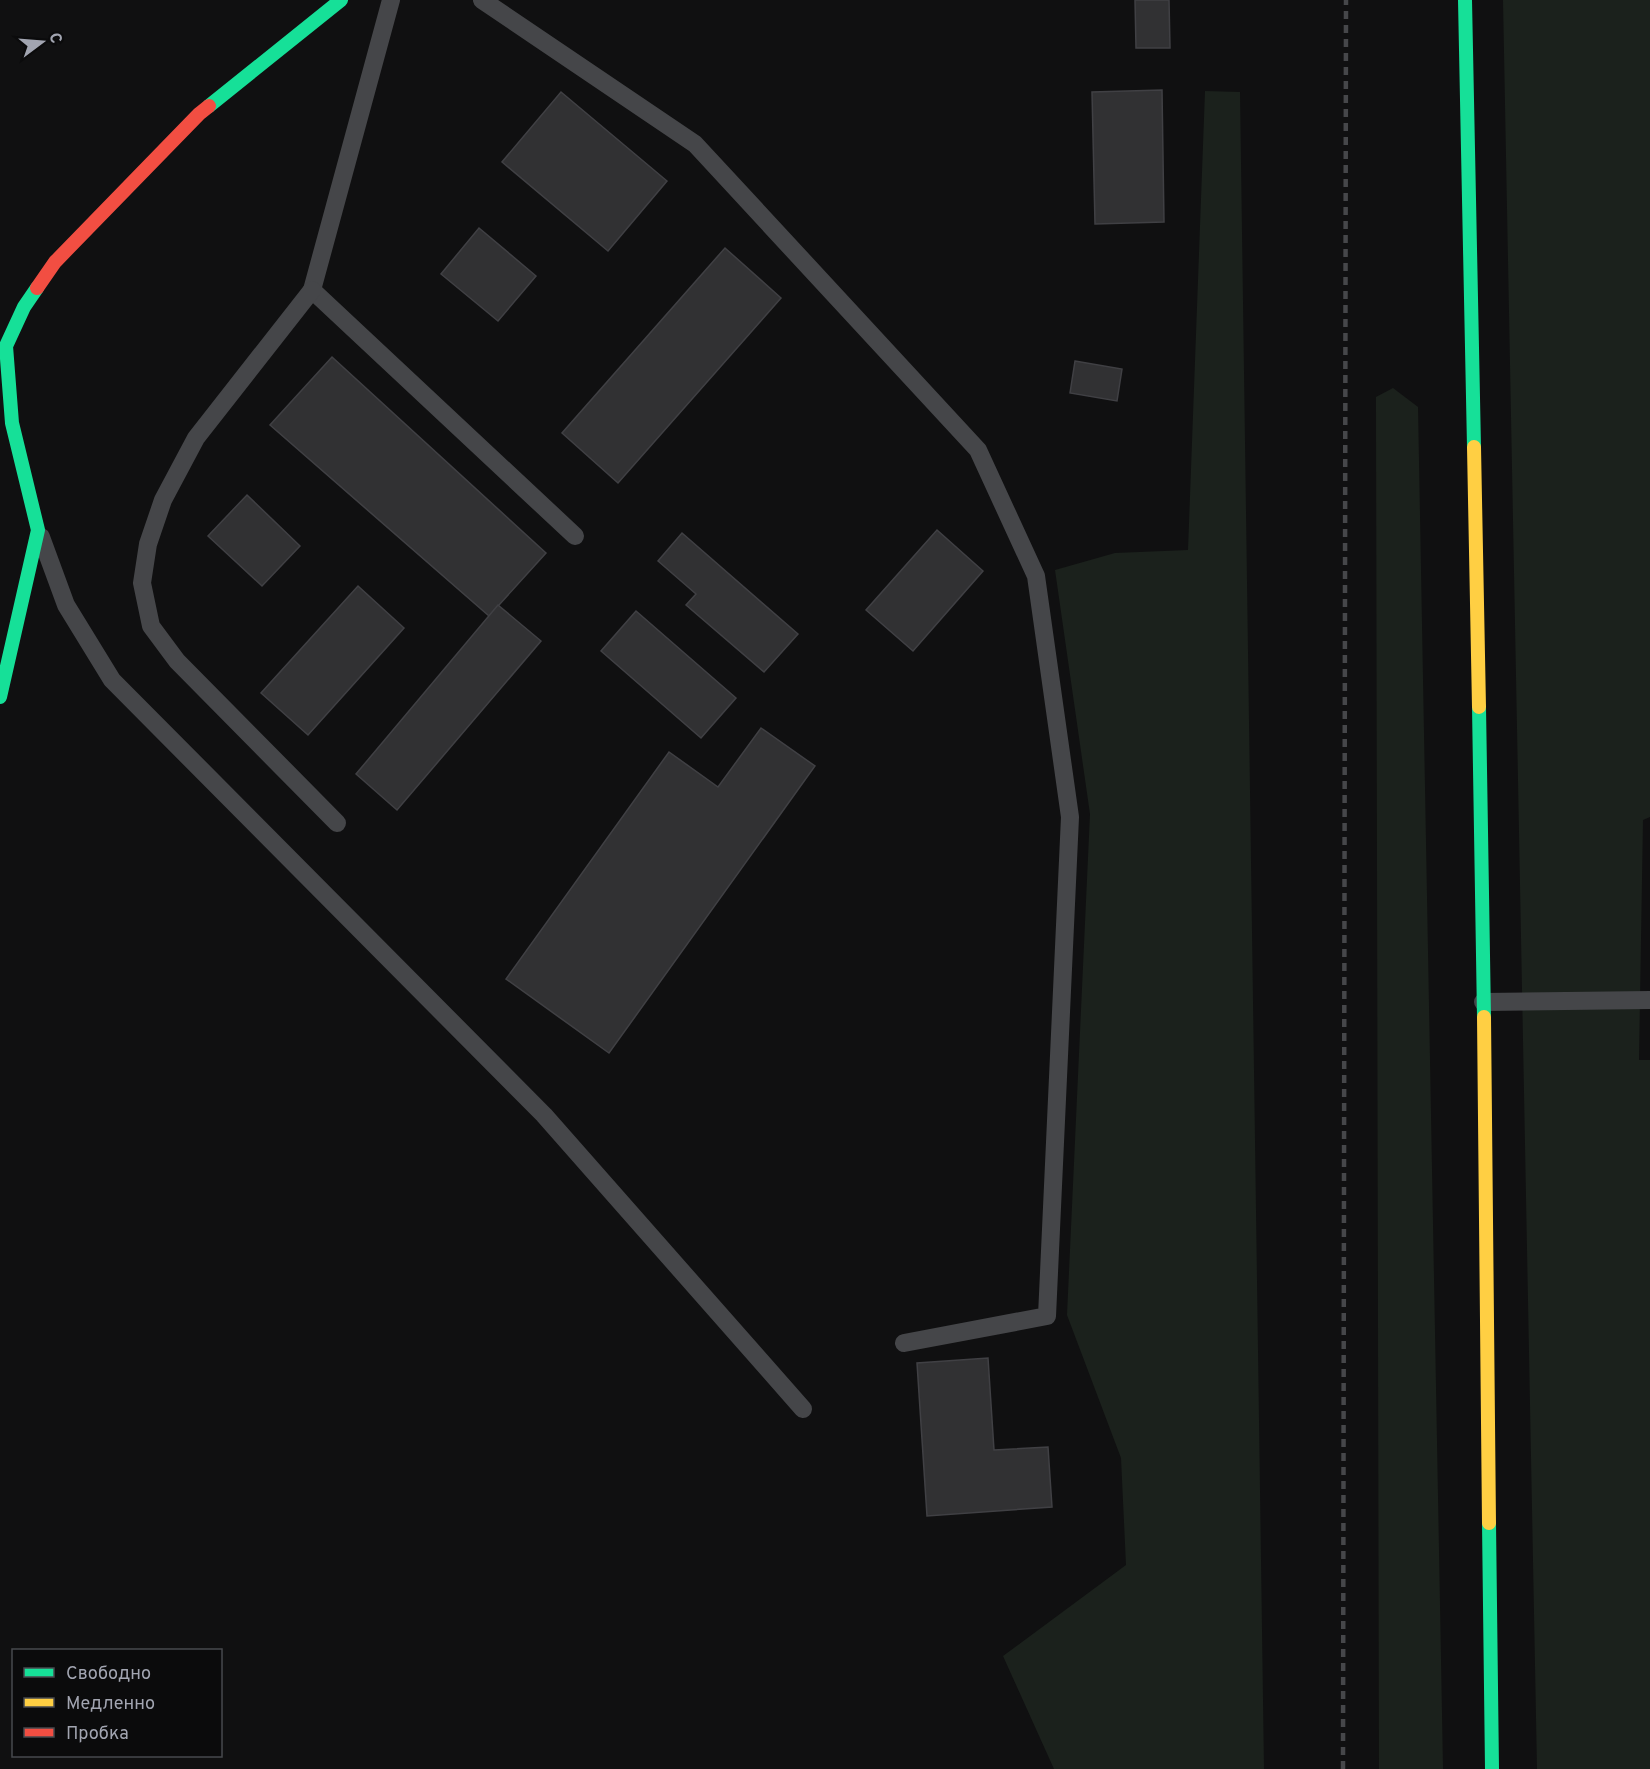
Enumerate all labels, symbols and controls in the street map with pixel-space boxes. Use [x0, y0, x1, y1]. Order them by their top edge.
north arrow [12, 12, 72, 72]
text: С [43, 31, 66, 46]
legend [12, 1649, 222, 1757]
text: Свободно [66, 1663, 151, 1686]
text: Медленно [66, 1693, 155, 1716]
text: Пробка [66, 1723, 129, 1746]

